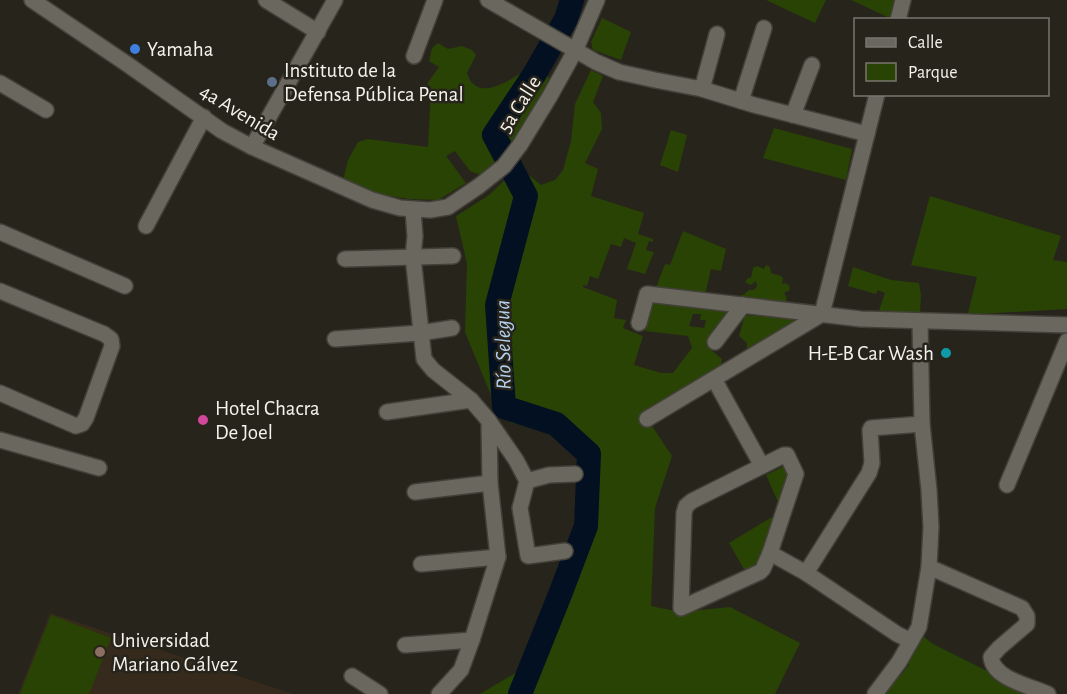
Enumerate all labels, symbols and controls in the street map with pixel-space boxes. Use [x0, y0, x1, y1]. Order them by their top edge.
legend [854, 18, 1049, 96]
text: Calle [908, 34, 943, 52]
place label: Yamaha [147, 39, 214, 60]
marker: Yamaha [128, 42, 142, 56]
place label: Instituto de la Defensa Pública Penal [284, 60, 464, 105]
text: Parque [908, 64, 957, 82]
street label: 5a Calle [494, 72, 545, 136]
marker: Instituto de la Defensa Pública Penal [265, 75, 279, 89]
street label: 4a Avenida [196, 80, 284, 145]
water label: Río Selegua [491, 300, 515, 390]
place label: H-E-B Car Wash [808, 343, 934, 364]
marker: H-E-B Car Wash [939, 346, 953, 360]
place label: Hotel Chacra De Joel [215, 398, 320, 443]
marker: Hotel Chacra De Joel [196, 413, 210, 427]
place label: Universidad Mariano Gálvez [112, 630, 238, 675]
marker: Universidad Mariano Gálvez [93, 645, 107, 659]

